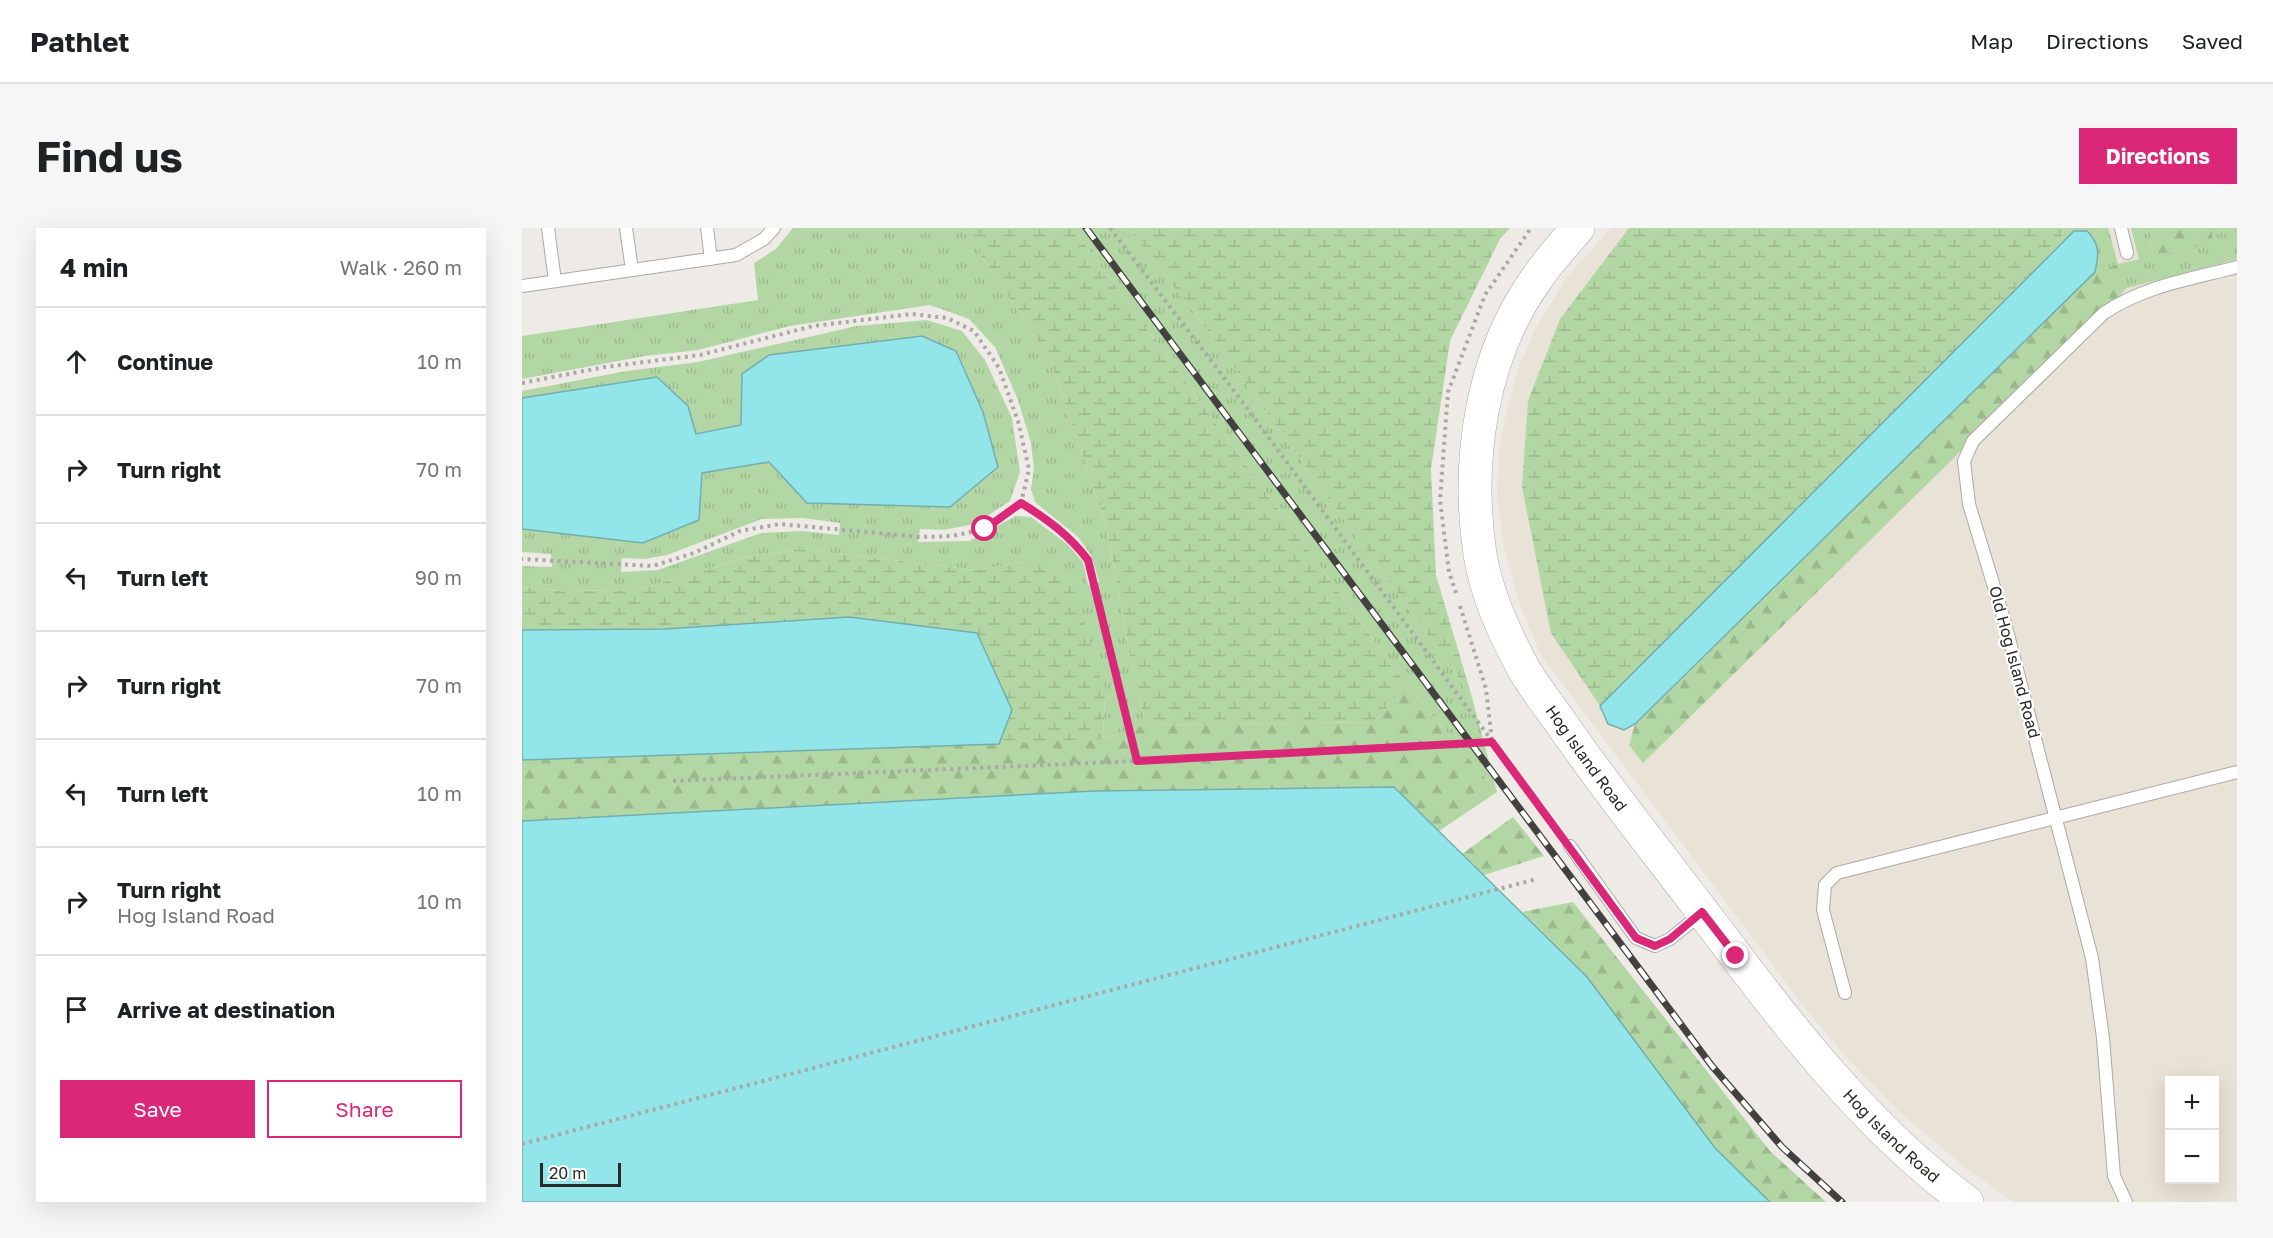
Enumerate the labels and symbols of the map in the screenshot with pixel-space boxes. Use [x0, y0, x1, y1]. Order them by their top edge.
route start [971, 515, 997, 541]
street label: Old Hog Island Road [1985, 584, 2045, 740]
street label: Hog Island Road [1542, 701, 1632, 815]
route end [1722, 942, 1748, 968]
street label: Hog Island Road [1839, 1085, 1944, 1187]
scale bar [540, 1160, 621, 1188]

